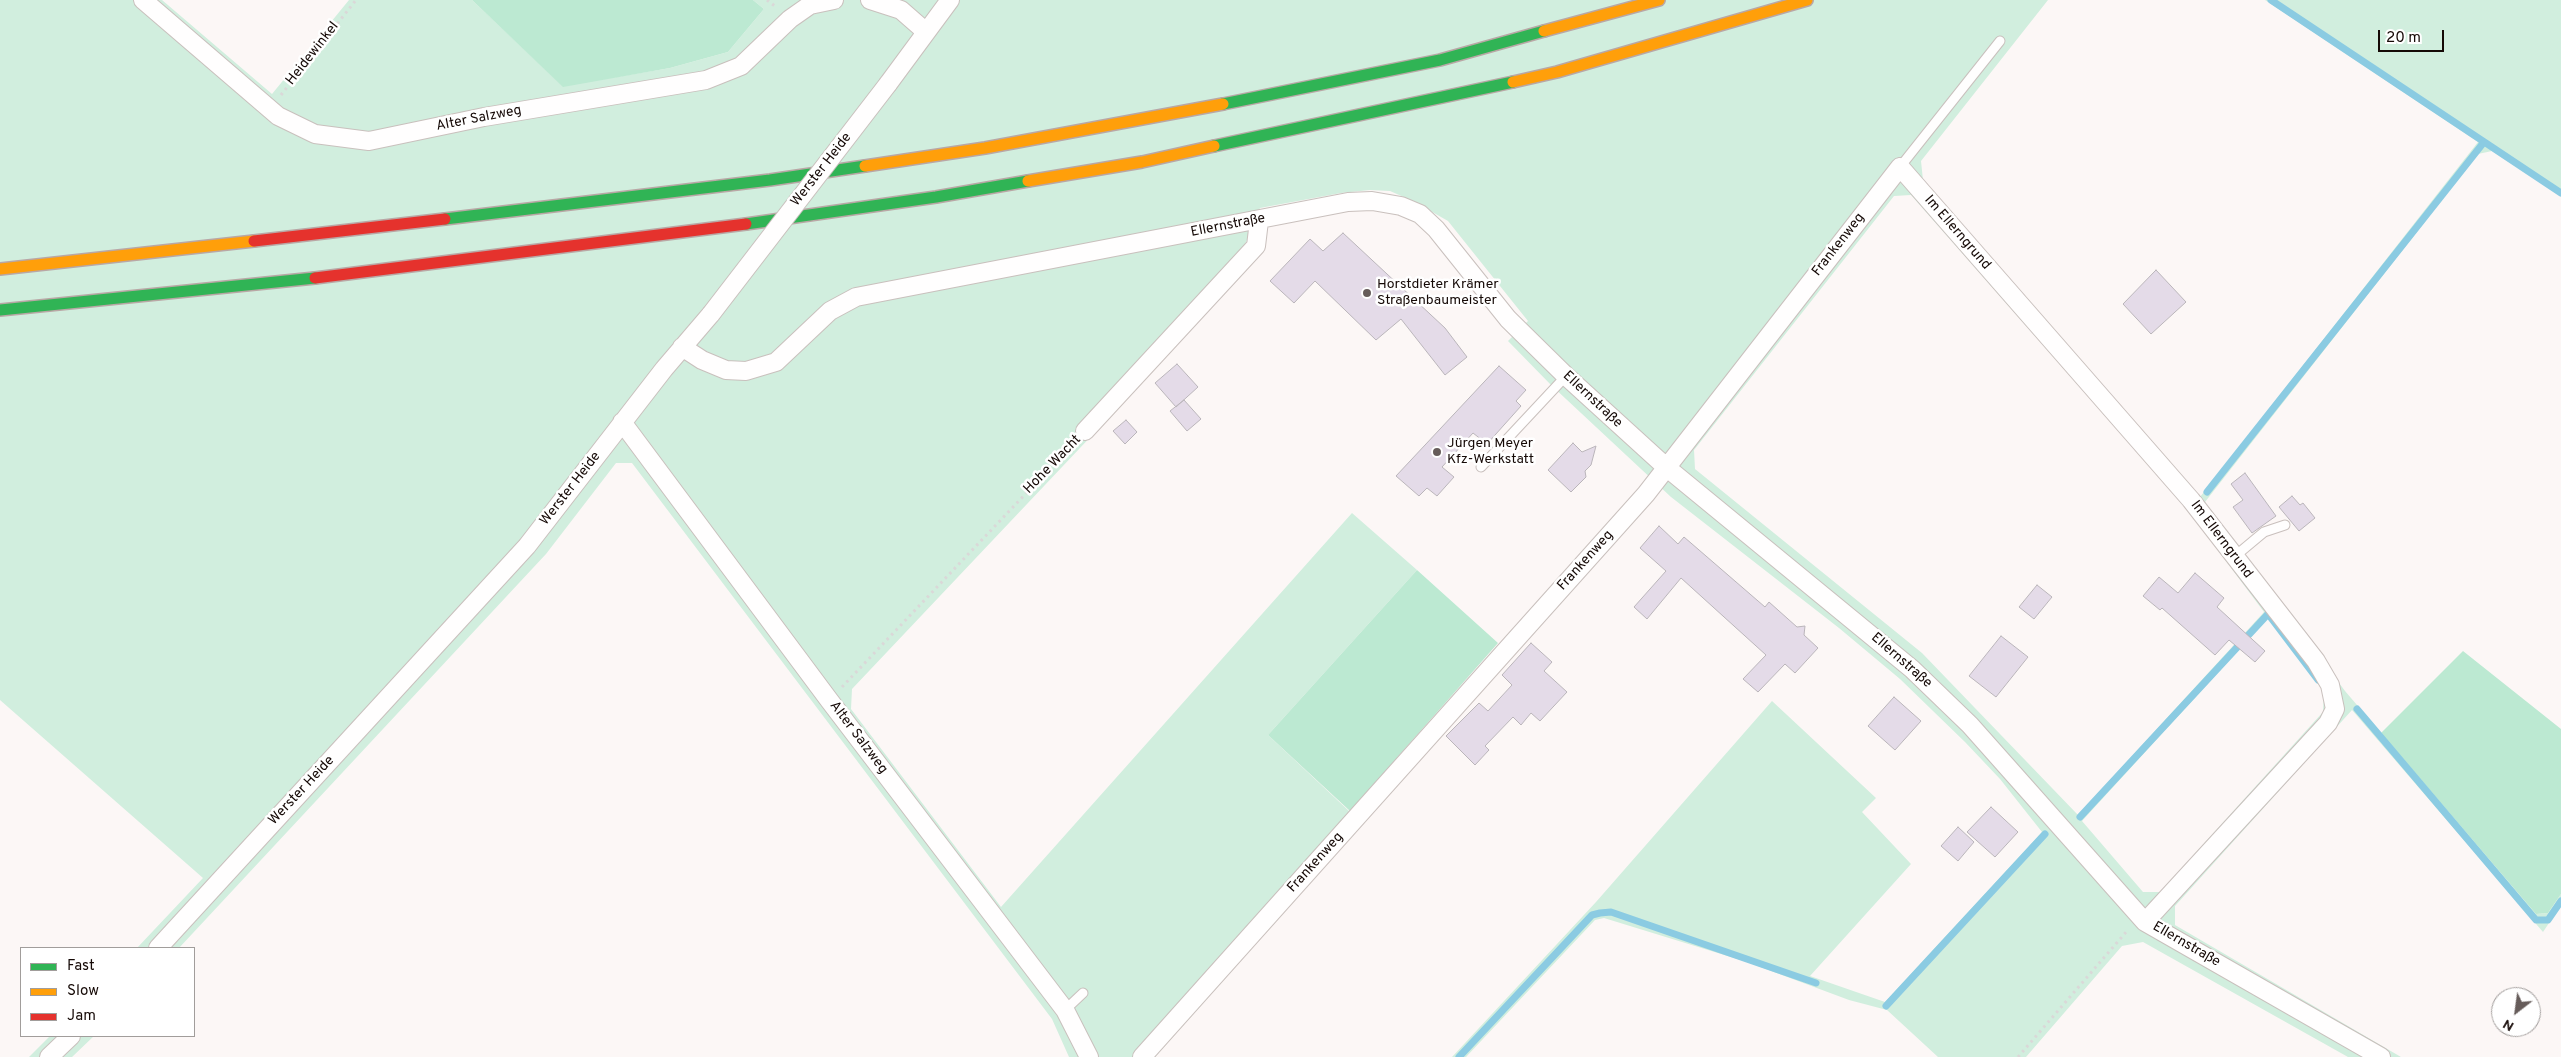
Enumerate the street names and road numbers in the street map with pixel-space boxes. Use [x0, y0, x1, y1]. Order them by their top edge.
street label: Heidewinkel [283, 19, 343, 89]
street label: Alter Salzweg [435, 102, 523, 136]
street label: Werster Heide [788, 130, 856, 210]
street label: Im Ellerngrund [1920, 192, 1994, 274]
street label: Frankenweg [1809, 210, 1869, 280]
street label: Ellernstraße [1189, 211, 1267, 241]
street label: Ellernstraße [1559, 368, 1625, 432]
street label: Hohe Wacht [1021, 432, 1085, 498]
street label: Werster Heide [537, 449, 605, 529]
street label: Im Ellerngrund [2186, 498, 2256, 582]
street label: Frankenweg [1555, 527, 1617, 595]
street label: Ellernstraße [1867, 630, 1935, 692]
street label: Alter Salzweg [825, 698, 891, 778]
street label: Werster Heide [266, 753, 338, 829]
street label: Frankenweg [1285, 829, 1347, 897]
street label: Ellernstraße [2149, 919, 2223, 971]

